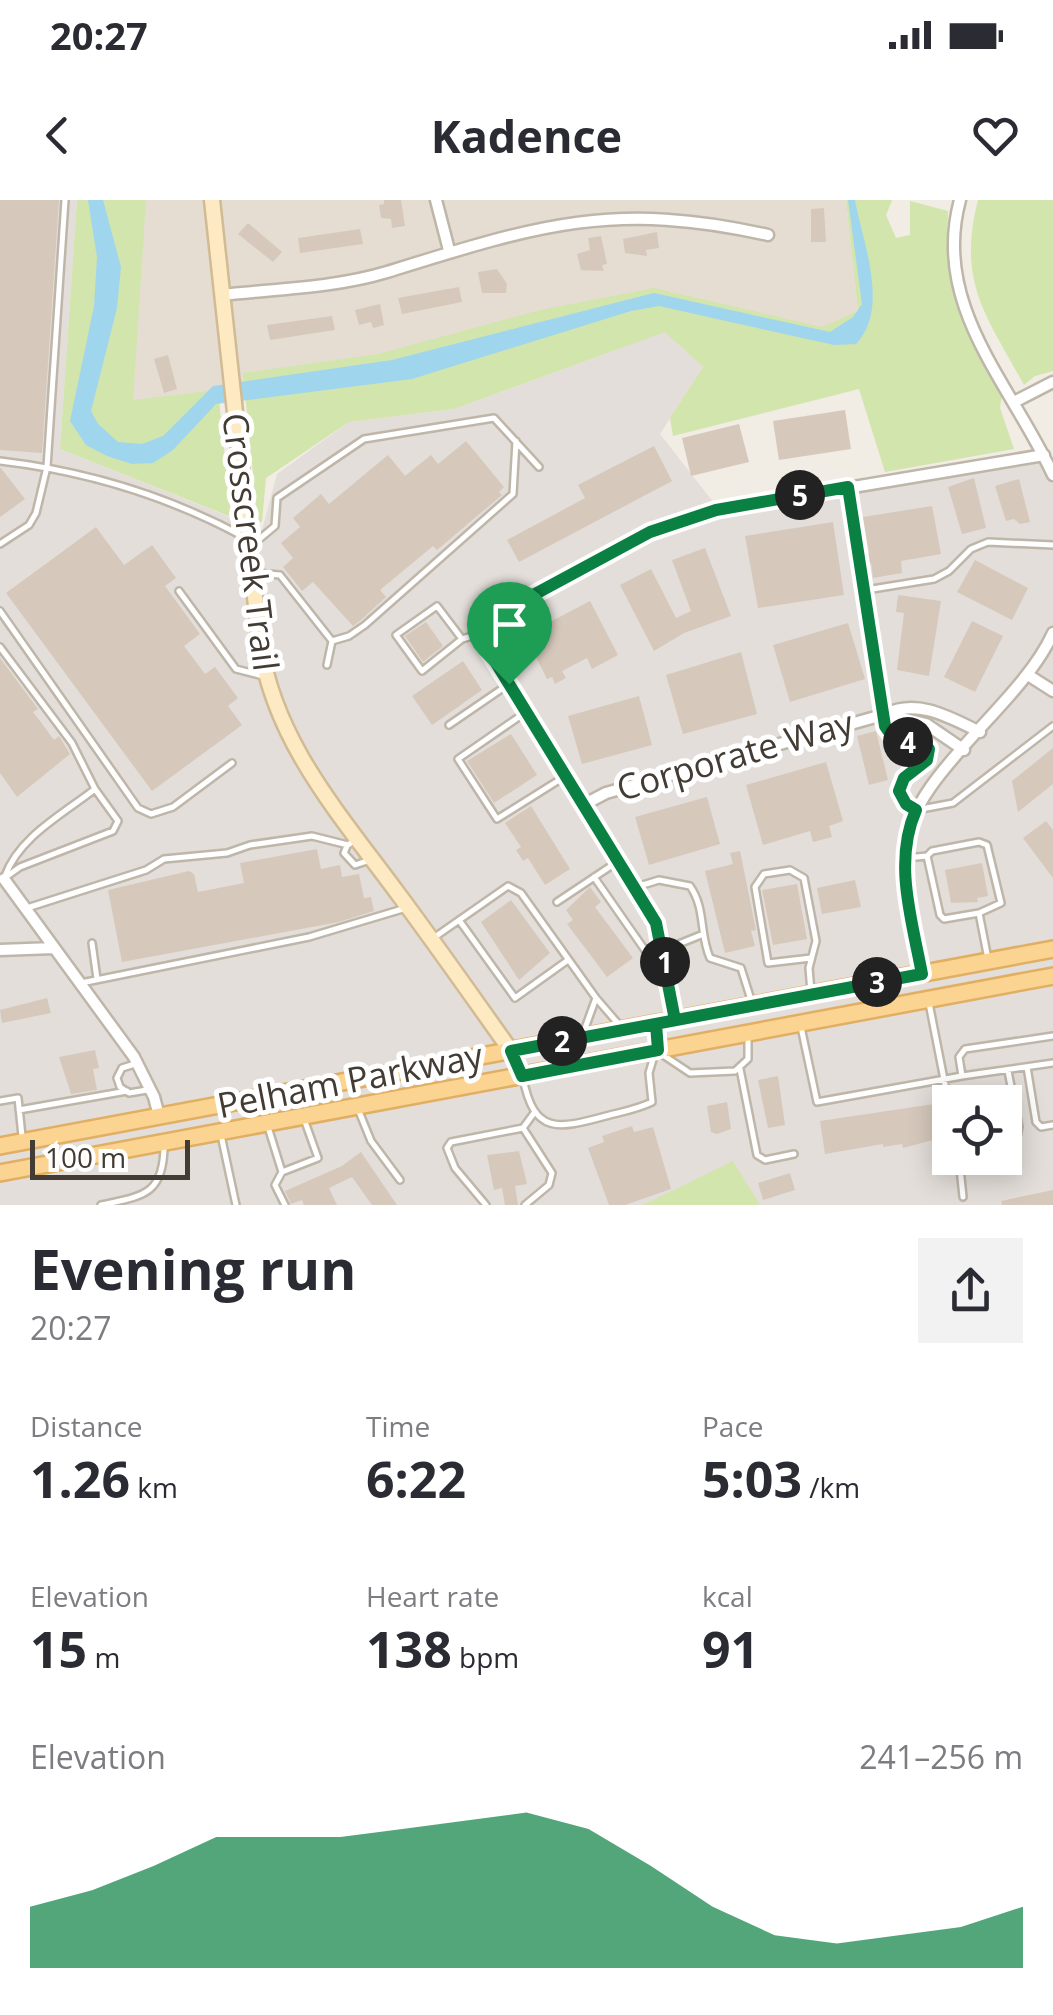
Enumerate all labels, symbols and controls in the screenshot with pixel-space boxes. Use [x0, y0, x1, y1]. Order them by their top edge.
text: 20:27 [50, 9, 148, 61]
text: Kadence [431, 105, 622, 166]
icon: back [30, 108, 85, 163]
icon: heart [968, 108, 1023, 163]
street label: Crosscreek Trail [212, 410, 291, 673]
pin: 5 [775, 470, 825, 520]
text: 5 [792, 476, 808, 514]
pin [467, 582, 552, 685]
icon: arrive [482, 597, 537, 652]
street label: Corporate Way [611, 698, 859, 811]
pin: 4 [883, 717, 933, 767]
text: 4 [900, 723, 916, 761]
pin: 1 [640, 937, 690, 987]
text: 1 [657, 943, 673, 981]
pin: 3 [852, 957, 902, 1007]
text: 3 [869, 963, 885, 1001]
pin: 2 [537, 1016, 587, 1066]
text: 2 [554, 1022, 570, 1060]
street label: Pelham Parkway [213, 1031, 487, 1128]
map controls [932, 1085, 1022, 1175]
button: locate [932, 1085, 1022, 1175]
scale bar [30, 1135, 190, 1180]
text: 100 m [45, 1138, 126, 1176]
text: Evening run [30, 1231, 356, 1306]
button: share [918, 1238, 1023, 1343]
text: 20:27 [30, 1306, 112, 1349]
text: Distance [30, 1407, 143, 1445]
text: Time [366, 1407, 430, 1445]
text: Pace [702, 1407, 764, 1445]
text: 1.26 [30, 1445, 130, 1513]
text: 6:22 [366, 1445, 466, 1513]
text: 5:03 [702, 1445, 802, 1513]
text: km [130, 1468, 178, 1506]
text: /km [802, 1468, 860, 1506]
text: Elevation [30, 1577, 149, 1615]
text: Heart rate [366, 1577, 499, 1615]
text: kcal [702, 1577, 753, 1615]
text: 15 [30, 1615, 87, 1683]
text: 138 [366, 1615, 452, 1683]
text: 91 [702, 1615, 759, 1683]
text: m [87, 1638, 120, 1676]
text: bpm [452, 1638, 519, 1676]
text: Elevation [30, 1735, 166, 1778]
text: 241–256 m [859, 1735, 1023, 1778]

